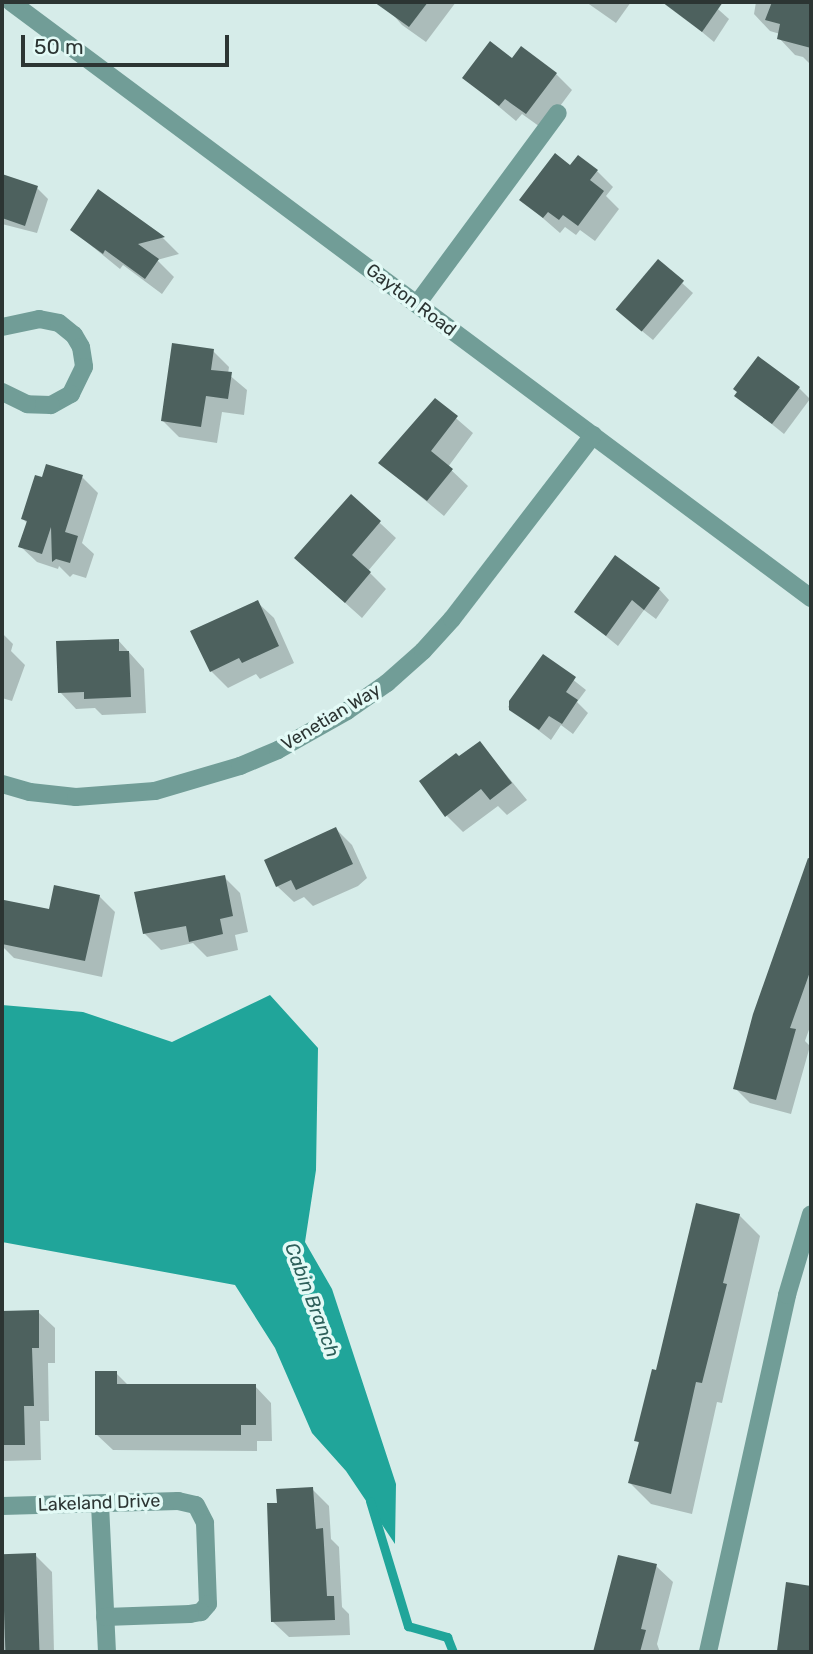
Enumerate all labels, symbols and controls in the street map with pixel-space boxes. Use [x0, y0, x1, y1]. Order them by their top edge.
scale bar [24, 21, 233, 65]
text: 50 m [34, 34, 84, 59]
street label: Gayton Road [362, 259, 460, 341]
street label: Venetian Way [277, 679, 385, 755]
water label: Cabin Branch [280, 1240, 344, 1360]
street label: Lakeland Drive [37, 1490, 161, 1516]

